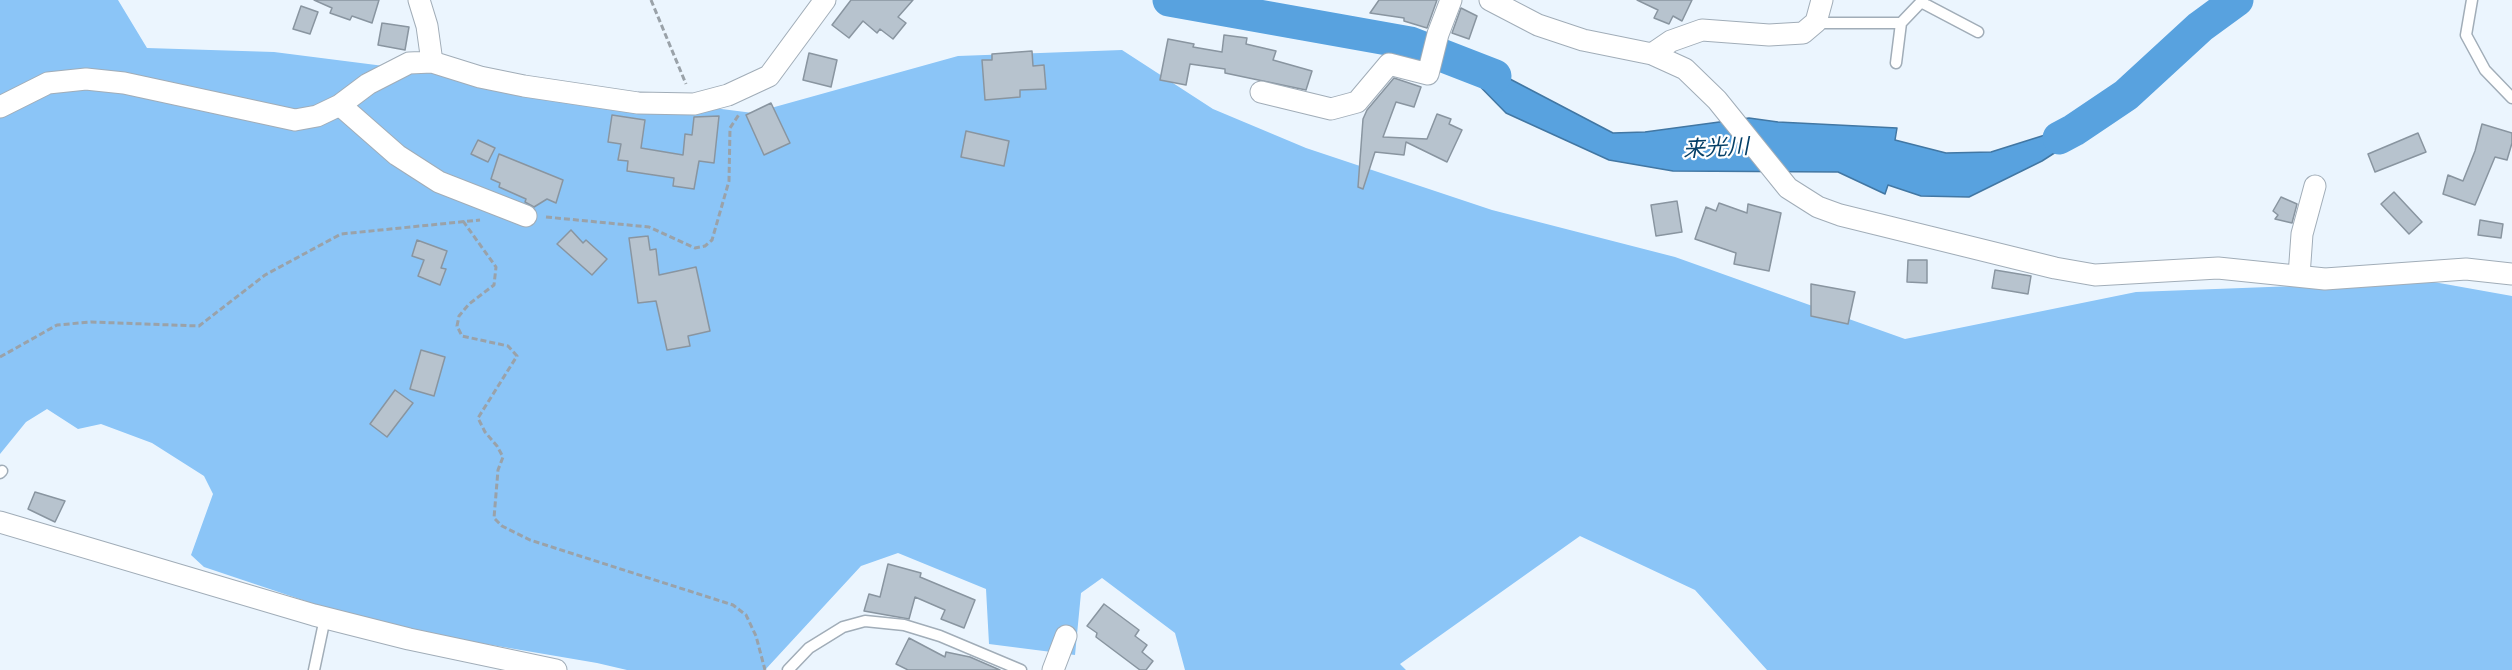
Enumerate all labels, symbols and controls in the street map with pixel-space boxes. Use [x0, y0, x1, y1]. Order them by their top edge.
water label: 来光川 [1682, 134, 1750, 164]

